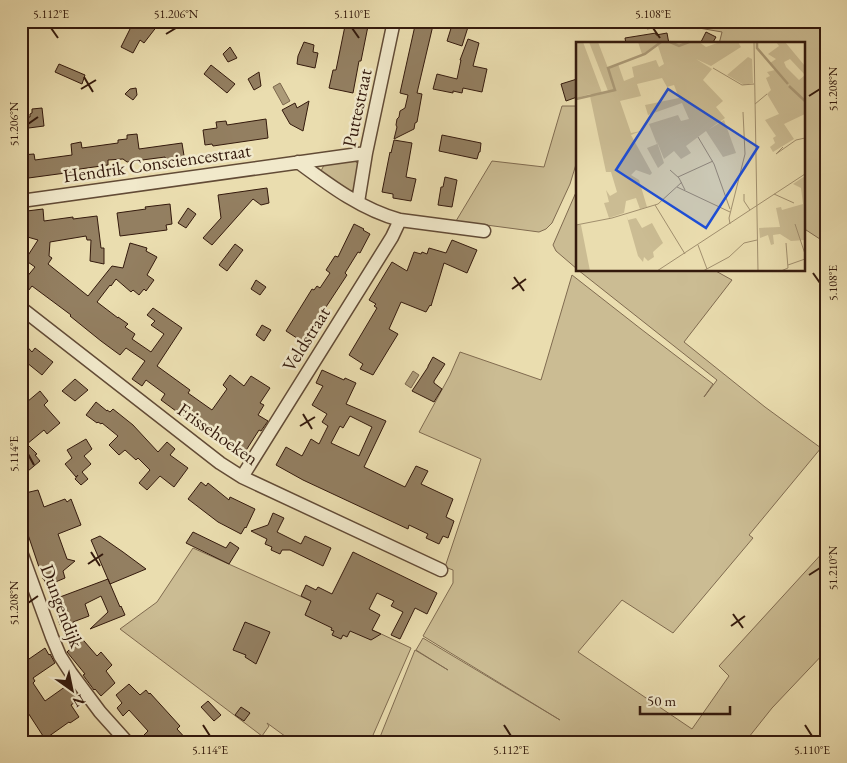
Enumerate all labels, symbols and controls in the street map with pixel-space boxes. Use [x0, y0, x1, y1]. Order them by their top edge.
text: 5.112°E [33, 6, 69, 22]
text: 51.206°N [154, 6, 199, 22]
text: 5.110°E [334, 6, 370, 22]
text: 5.108°E [635, 6, 671, 22]
inset map [576, 42, 804, 271]
text: 51.208°N [825, 66, 841, 111]
street label: Puttestraat [337, 67, 377, 149]
text: 51.206°N [6, 101, 22, 146]
street label: Hendrik Consciencestraat [61, 137, 253, 189]
text: 5.108°E [825, 265, 841, 301]
street label: Veldstraat [276, 302, 336, 376]
street label: Frissehoeken [173, 397, 263, 471]
text: 5.114°E [6, 436, 22, 472]
text: 51.210°N [825, 545, 841, 590]
street label: Dungendijk [35, 561, 90, 652]
text: 51.208°N [6, 580, 22, 625]
north arrow [48, 666, 98, 716]
scale bar [640, 683, 730, 715]
text: N [69, 690, 89, 712]
text: 50 m [647, 691, 676, 710]
text: 5.114°E [192, 742, 228, 758]
text: 5.112°E [493, 742, 529, 758]
text: 5.110°E [794, 742, 830, 758]

